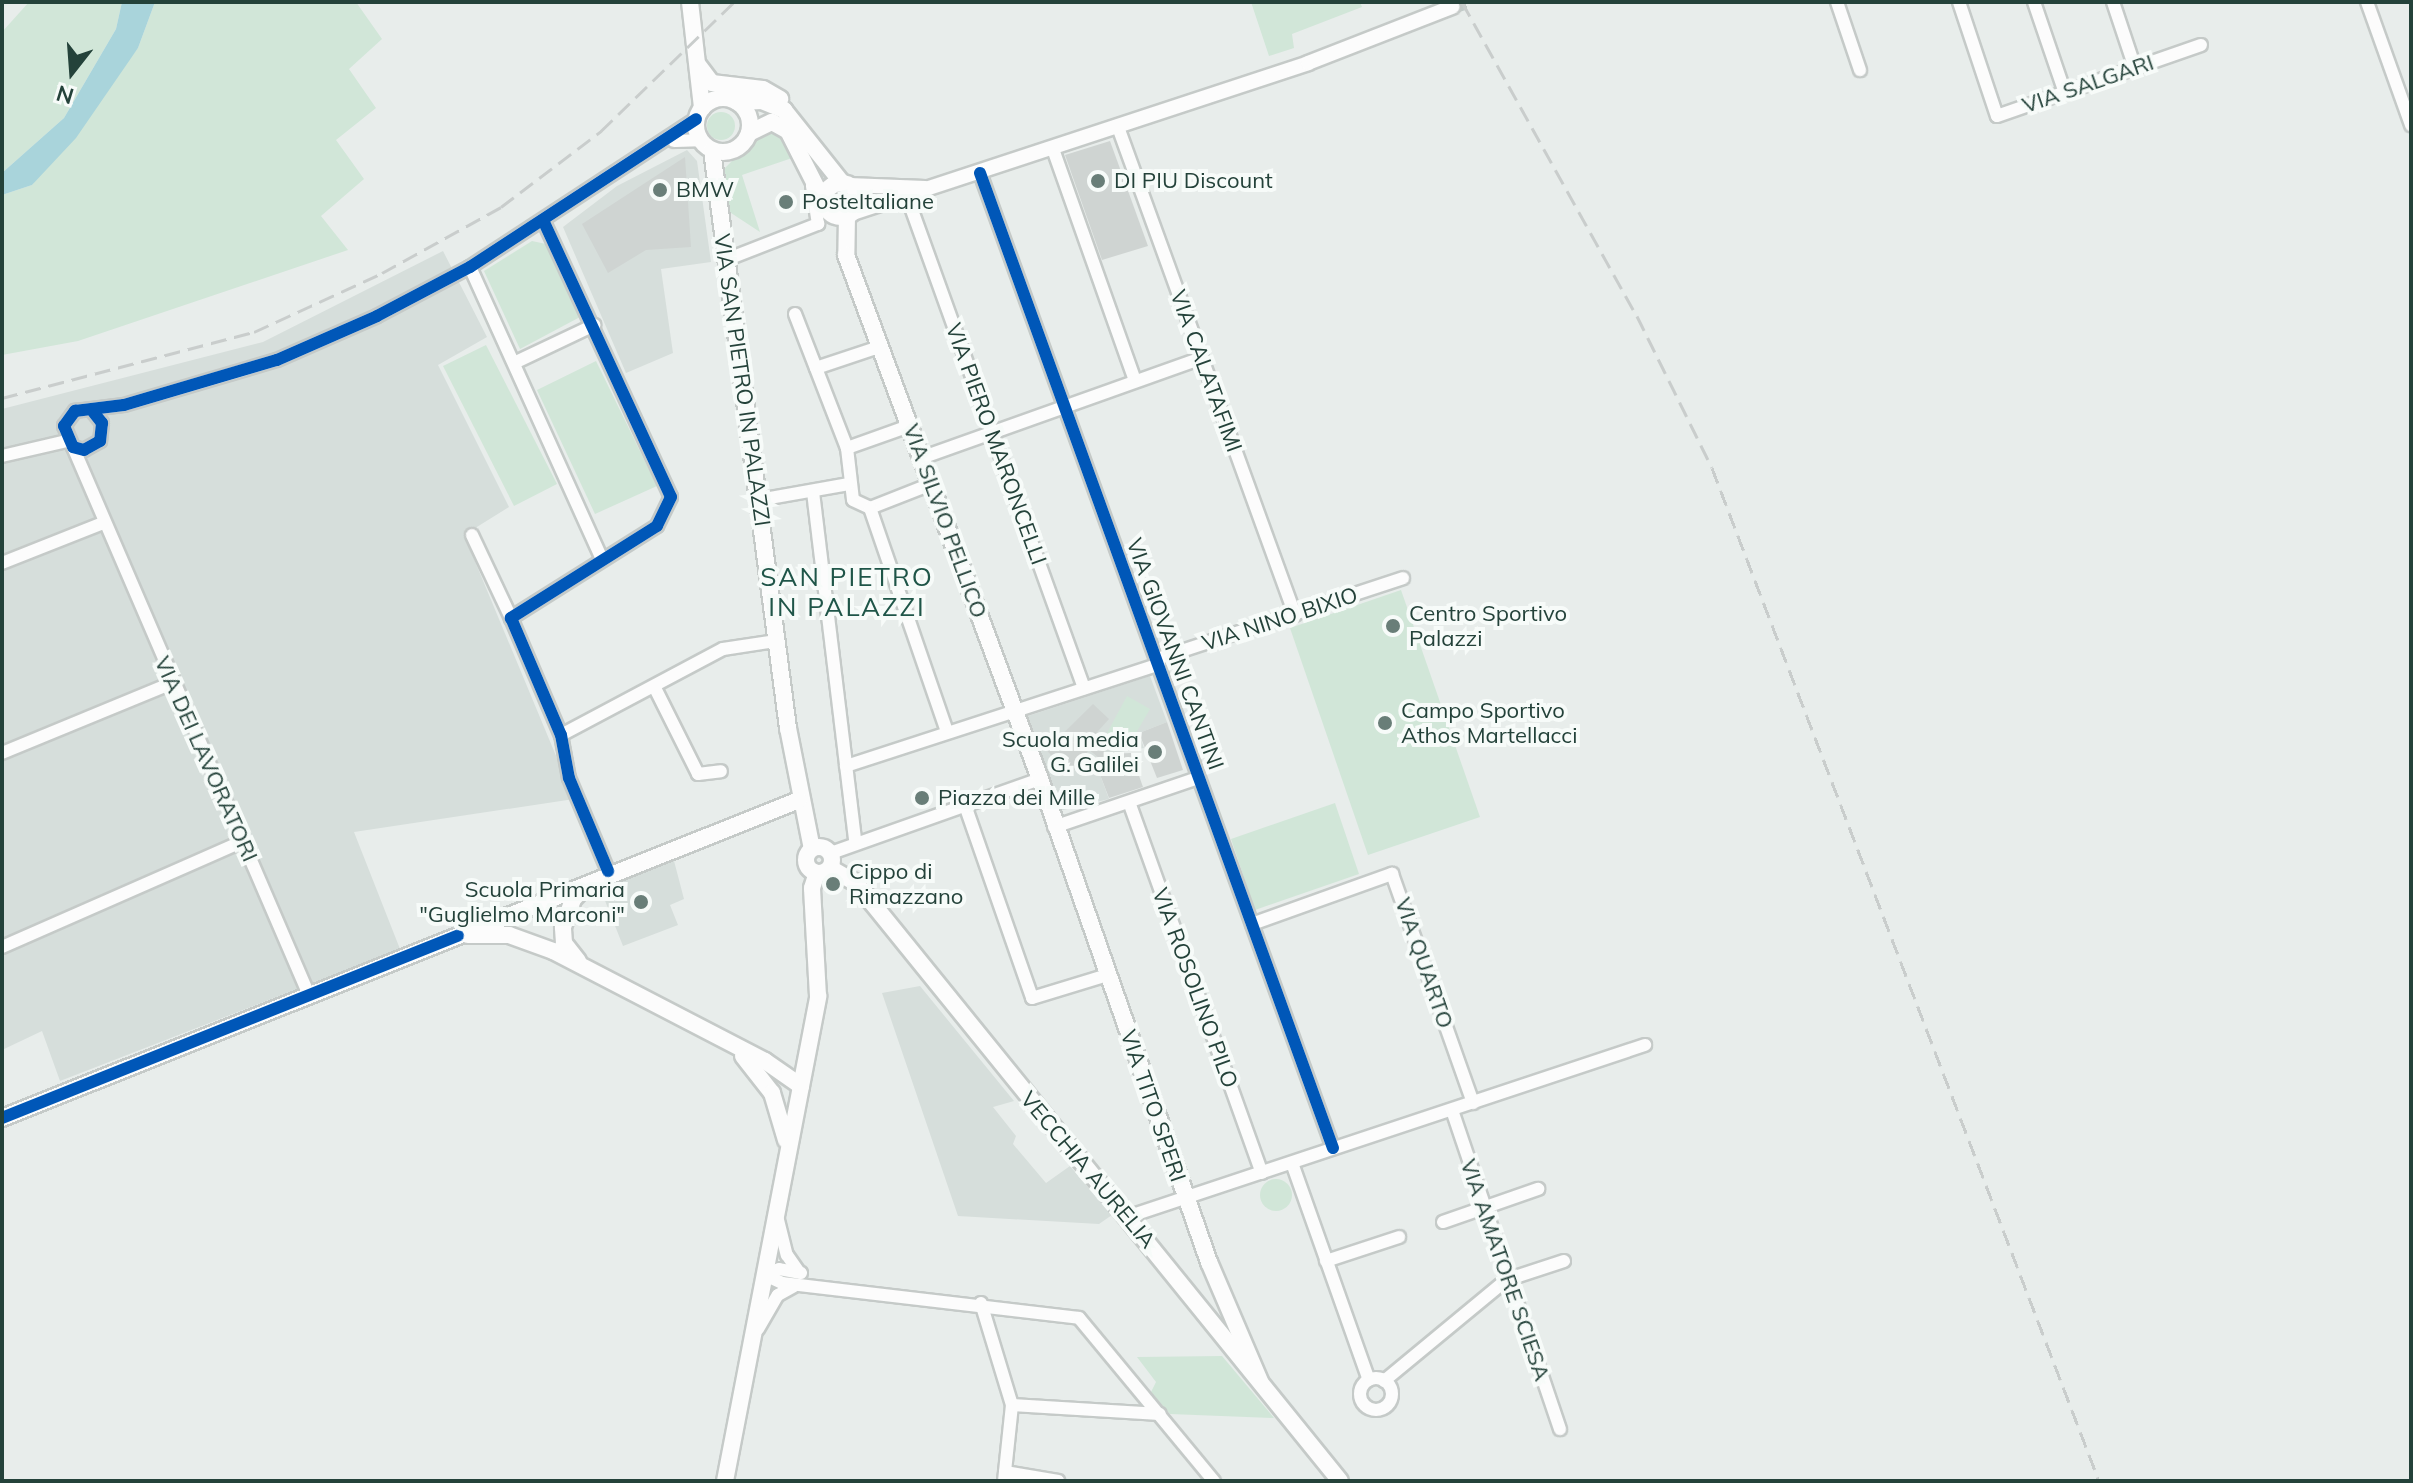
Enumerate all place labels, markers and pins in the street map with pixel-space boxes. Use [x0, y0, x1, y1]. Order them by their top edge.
place label: DI PIU Discount [1114, 168, 1273, 194]
marker: DI PIU Discount [1089, 172, 1107, 190]
place label: BMW [676, 177, 734, 203]
marker: BMW [651, 181, 669, 199]
place label: PosteItaliane [802, 189, 934, 215]
marker: PosteItaliane [777, 193, 795, 211]
place label: Centro Sportivo Palazzi [1409, 600, 1567, 652]
marker: Centro Sportivo Palazzi [1384, 617, 1402, 635]
place label: Campo Sportivo Athos Martellacci [1401, 697, 1577, 748]
marker: Campo Sportivo Athos Martellacci [1376, 714, 1394, 732]
place label: Scuola media G. Galilei [1002, 726, 1139, 778]
marker: Scuola media G. Galilei [1146, 743, 1164, 761]
place label: Piazza dei Mille [938, 785, 1095, 811]
marker: Piazza dei Mille [913, 789, 931, 807]
place label: Cippo di Rimazzano [849, 858, 963, 910]
marker: Cippo di Rimazzano [824, 875, 842, 893]
place label: Scuola Primaria "Guglielmo Marconi" [419, 876, 625, 928]
marker: Scuola Primaria "Guglielmo Marconi" [632, 893, 650, 911]

